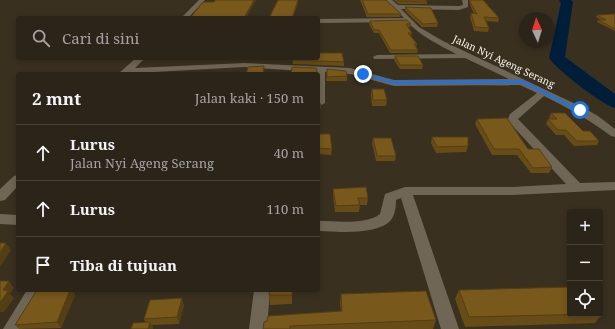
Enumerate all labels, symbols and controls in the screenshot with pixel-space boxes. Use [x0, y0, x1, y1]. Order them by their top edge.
north arrow [519, 12, 555, 48]
search box [16, 16, 320, 60]
icon: search [30, 27, 52, 49]
text: Cari di sini [62, 28, 139, 48]
street label: Jalan Nyi Ageng Serang [450, 31, 558, 91]
route end [354, 65, 372, 83]
text: 2 mnt [32, 87, 81, 110]
text: Jalan kaki · 150 m [195, 89, 304, 107]
route start [571, 101, 589, 119]
text: Lurus [70, 134, 115, 154]
icon: ahead [32, 142, 54, 164]
text: 40 m [274, 144, 304, 162]
text: Jalan Nyi Ageng Serang [70, 154, 214, 172]
icon: ahead [32, 198, 54, 220]
text: Lurus [70, 199, 115, 219]
text: 110 m [267, 200, 304, 218]
map controls [567, 209, 603, 317]
button: + [567, 209, 603, 245]
button: − [567, 245, 603, 281]
icon: arrive [32, 254, 54, 276]
text: Tiba di tujuan [70, 255, 177, 275]
button: locate [567, 281, 603, 317]

